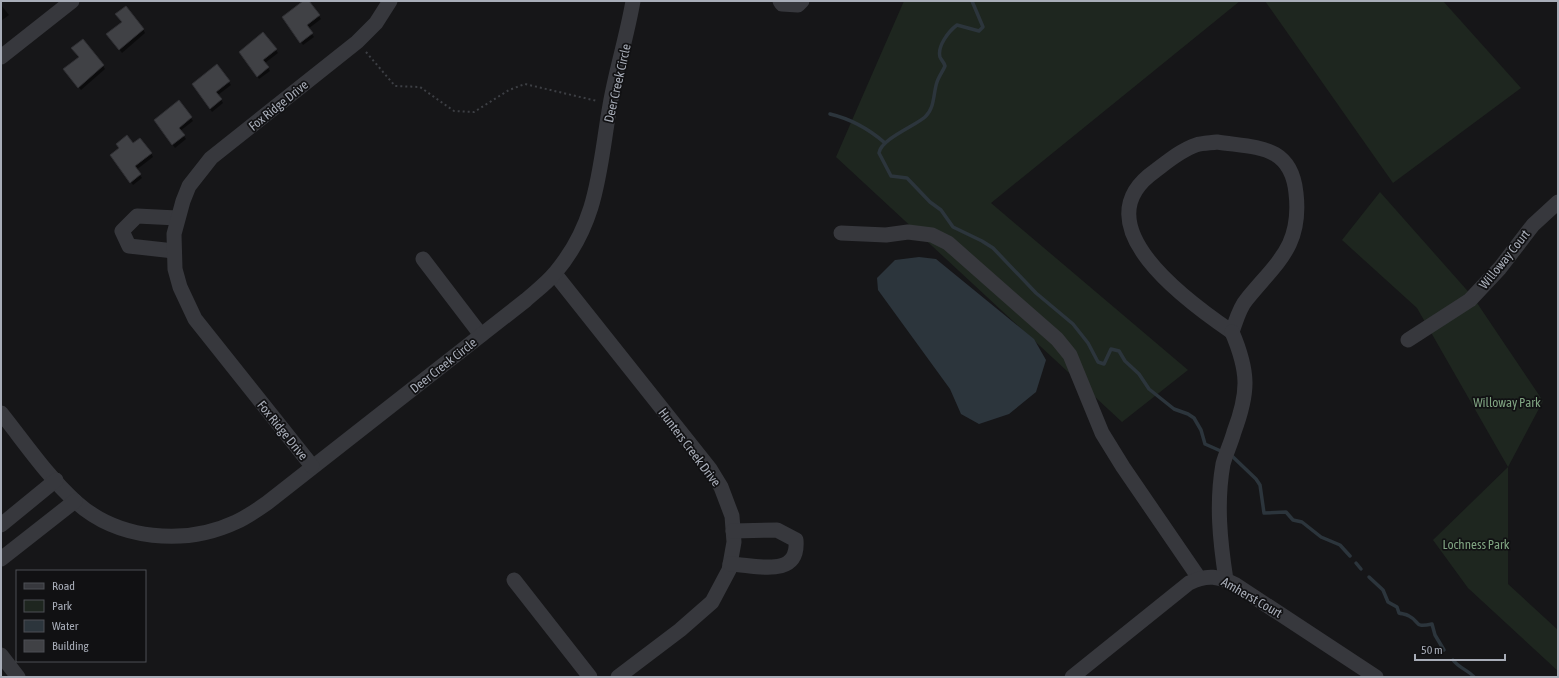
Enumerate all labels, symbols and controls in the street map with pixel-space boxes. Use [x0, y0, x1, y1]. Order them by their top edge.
street label: Deer Creek Circle [601, 42, 634, 124]
street label: Fox Ridge Drive [246, 77, 311, 134]
street label: Willoway Court [1476, 227, 1533, 292]
street label: Deer Creek Circle [407, 335, 480, 396]
park label: Willoway Park [1473, 395, 1541, 410]
street label: Fox Ridge Drive [254, 398, 311, 463]
street label: Hunters Creek Drive [655, 405, 724, 489]
park label: Lochness Park [1442, 537, 1510, 552]
legend [16, 570, 146, 662]
street label: Amherst Court [1219, 574, 1285, 621]
text: Road [52, 579, 75, 593]
text: Park [52, 599, 73, 613]
text: Water [52, 619, 79, 633]
scale bar [1415, 636, 1505, 662]
text: Building [52, 639, 90, 653]
text: 50 m [1421, 643, 1443, 657]

